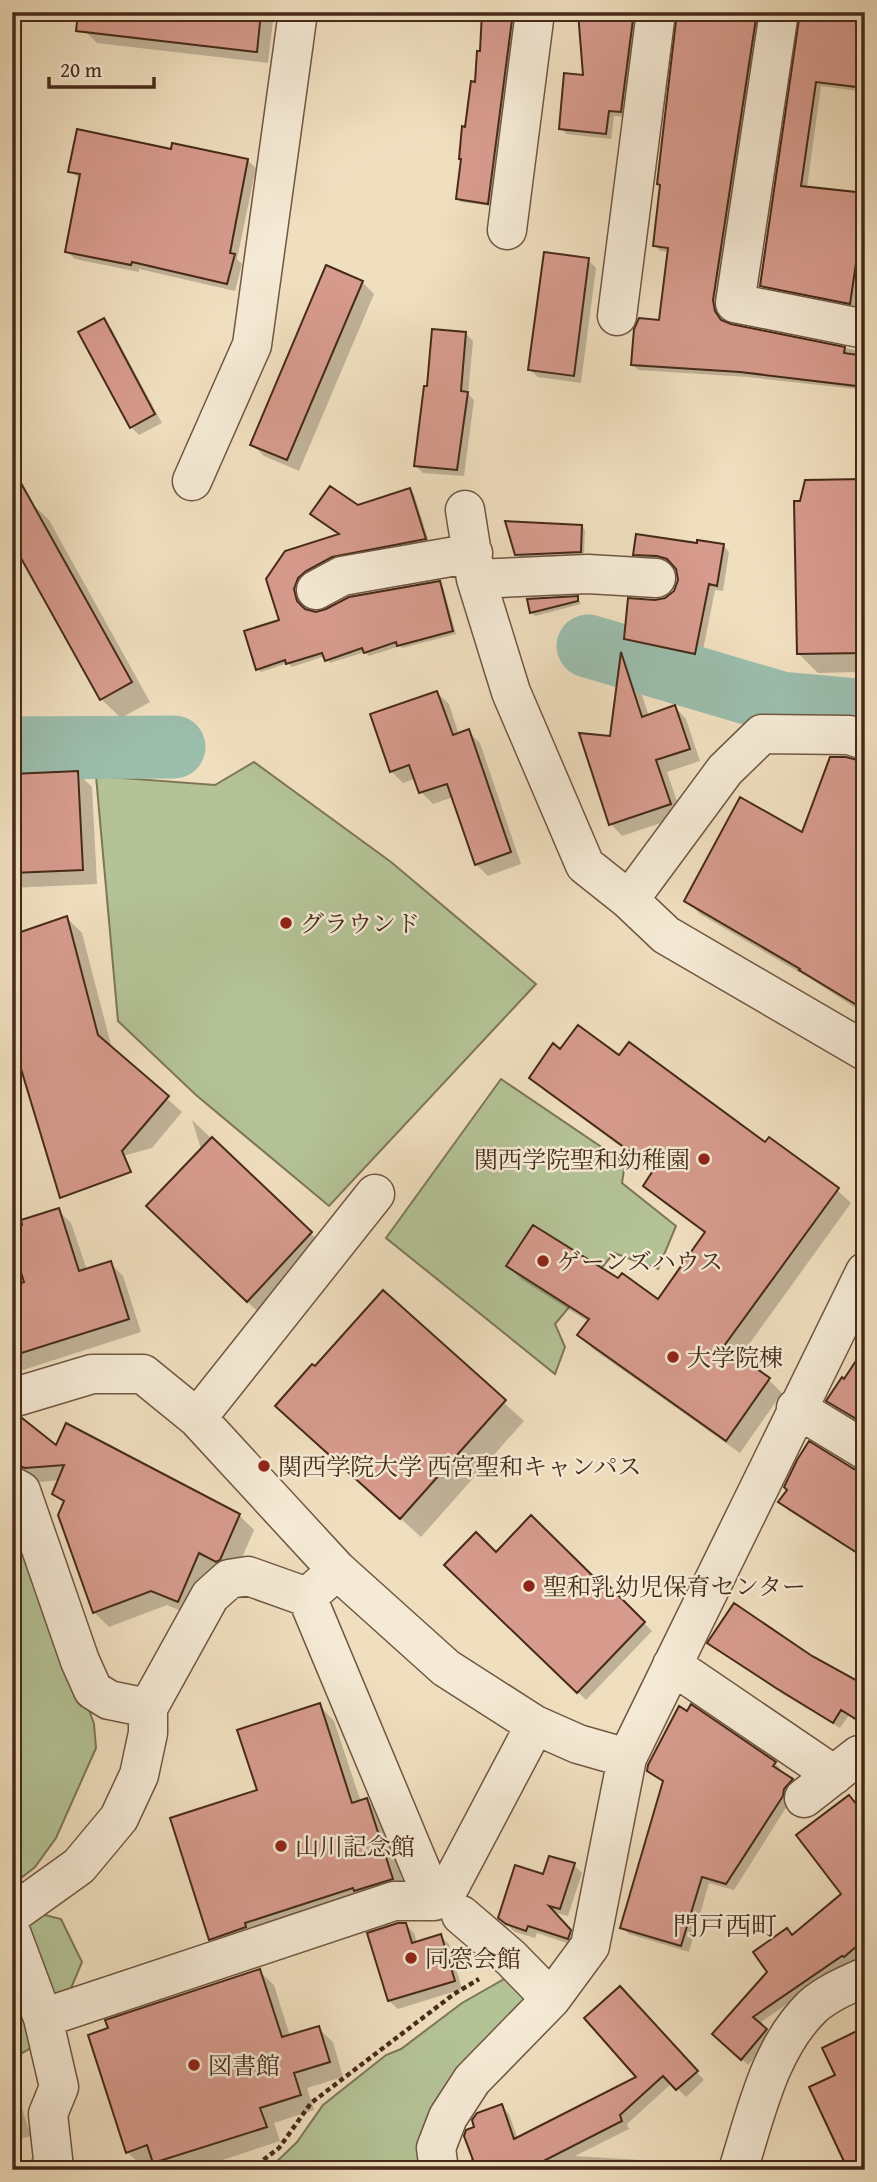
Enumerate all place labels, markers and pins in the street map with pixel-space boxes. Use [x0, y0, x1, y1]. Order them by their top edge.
place label: グラウンド [300, 906, 420, 941]
marker: グラウンド [278, 915, 294, 931]
place label: 関西学院聖和幼稚園 [474, 1142, 690, 1177]
marker: 関西学院聖和幼稚園 [696, 1151, 712, 1167]
place label: ゲーンズハウス [557, 1244, 723, 1279]
marker: ゲーンズハウス [535, 1253, 551, 1269]
place label: 大学院棟 [687, 1340, 783, 1375]
marker: 大学院棟 [665, 1349, 681, 1365]
place label: 関西学院大学 西宮聖和キャンパス [278, 1449, 642, 1484]
marker: 関西学院大学 西宮聖和キャンパス [256, 1458, 272, 1474]
place label: 聖和乳幼児保育センター [543, 1569, 806, 1604]
marker: 聖和乳幼児保育センター [521, 1578, 537, 1594]
place label: 山川記念館 [295, 1829, 415, 1864]
marker: 山川記念館 [273, 1838, 289, 1854]
place label: 同窓会館 [425, 1941, 521, 1976]
marker: 同窓会館 [403, 1950, 419, 1966]
place label: 図書館 [208, 2048, 280, 2083]
marker: 図書館 [186, 2057, 202, 2073]

